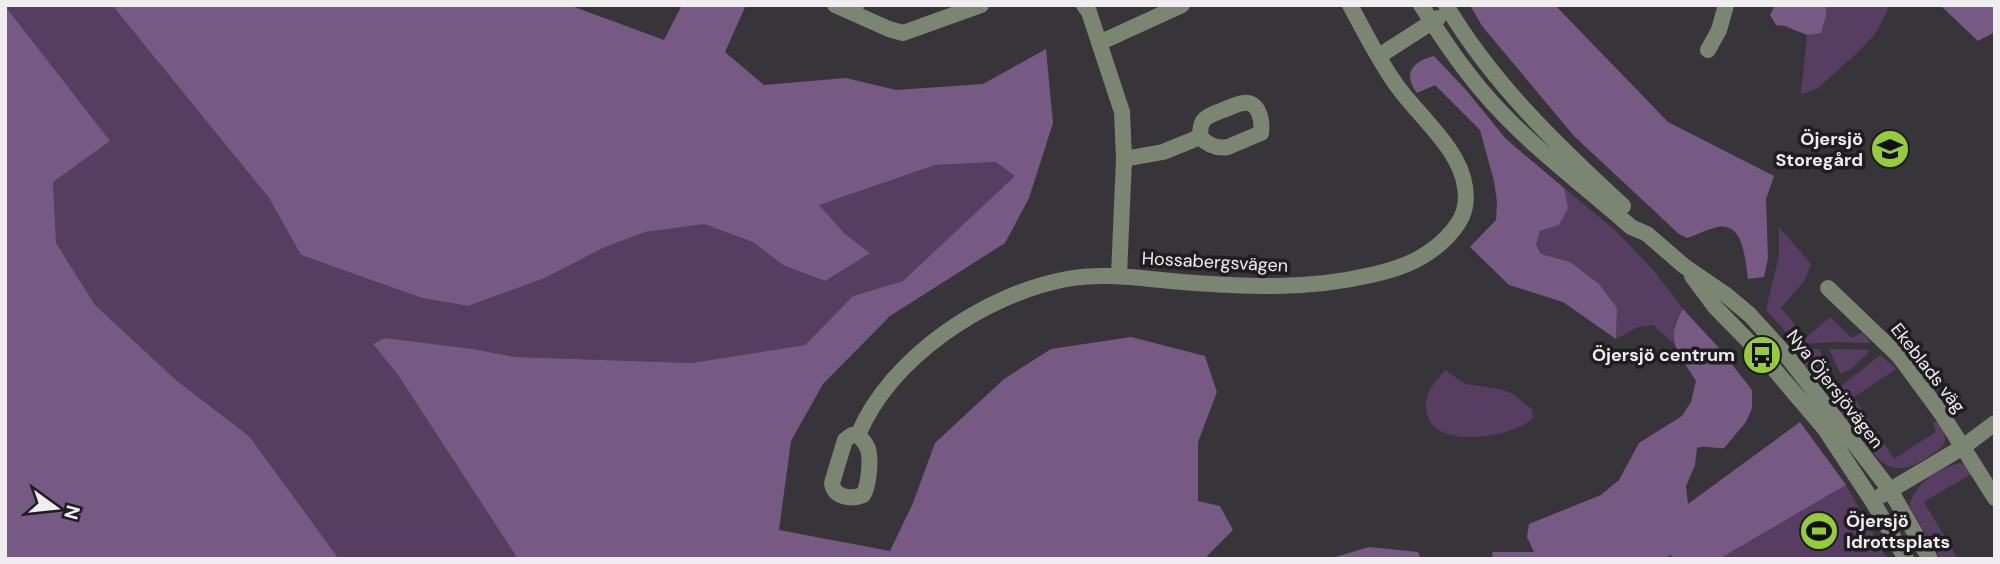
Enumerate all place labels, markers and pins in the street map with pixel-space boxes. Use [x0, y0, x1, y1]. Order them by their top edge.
place label: Öjersjö Storegård [1775, 127, 1863, 172]
school or university icon: Öjersjö Storegård [1869, 128, 1911, 170]
bus stop icon: Öjersjö centrum [1741, 334, 1783, 376]
place label: Öjersjö centrum [1592, 343, 1735, 367]
place label: Öjersjö Idrottsplats [1846, 509, 1950, 554]
sports icon: Öjersjö Idrottsplats [1798, 510, 1840, 552]

